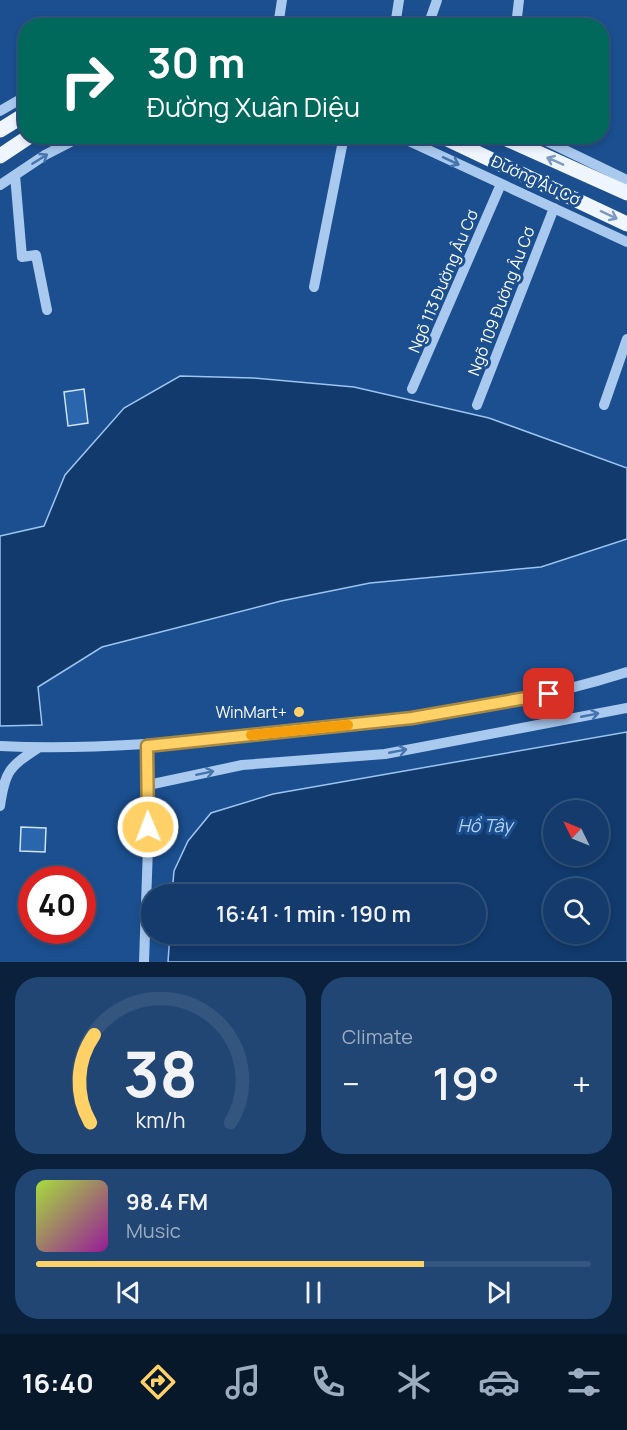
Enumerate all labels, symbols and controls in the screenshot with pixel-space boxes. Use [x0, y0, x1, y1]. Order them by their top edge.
text: 30 m [147, 33, 245, 91]
icon: right [48, 42, 126, 120]
text: Đường Xuân Diệu [147, 88, 360, 125]
street label: Đường Âu Cơ [488, 150, 584, 210]
one-way arrow [31, 153, 48, 165]
one-way arrow [546, 155, 564, 166]
one-way arrow [442, 156, 460, 167]
street label: Ngõ 113 Đường Âu Cơ [403, 206, 483, 356]
one-way arrow [599, 209, 617, 221]
street label: Ngõ 109 Đường Âu Cơ [462, 223, 540, 379]
pin [523, 668, 574, 719]
icon: arrive [532, 677, 565, 710]
place label: WinMart+ [215, 701, 287, 723]
marker: WinMart+ [292, 705, 306, 719]
one-way arrow [580, 709, 599, 720]
one-way arrow [388, 745, 408, 756]
one-way arrow [195, 767, 214, 778]
position arrow [116, 795, 180, 859]
north arrow [543, 800, 609, 866]
map controls [543, 800, 609, 944]
water label: Hồ Tây [458, 813, 515, 837]
speed limit sign: 40 [18, 866, 96, 944]
button: search [543, 878, 609, 944]
text: 16:41 · 1 min · 190 m [216, 899, 411, 929]
text: Climate [342, 1023, 413, 1050]
text: 38 [123, 1030, 198, 1116]
text: 19° [432, 1052, 500, 1114]
text: − [342, 1061, 360, 1106]
text: + [572, 1061, 591, 1106]
text: km/h [136, 1105, 185, 1134]
text: 98.4 FM [126, 1187, 208, 1217]
text: Music [126, 1217, 181, 1244]
icon: previous [112, 1276, 145, 1309]
icon: pause [297, 1276, 330, 1309]
icon: next [482, 1276, 515, 1309]
icon: directions [137, 1361, 179, 1403]
icon: music [222, 1361, 264, 1403]
icon: phone [307, 1361, 349, 1403]
icon: climate [393, 1361, 435, 1403]
icon: car [478, 1361, 520, 1403]
icon: filters [563, 1361, 605, 1403]
text: 16:40 [22, 1364, 94, 1401]

